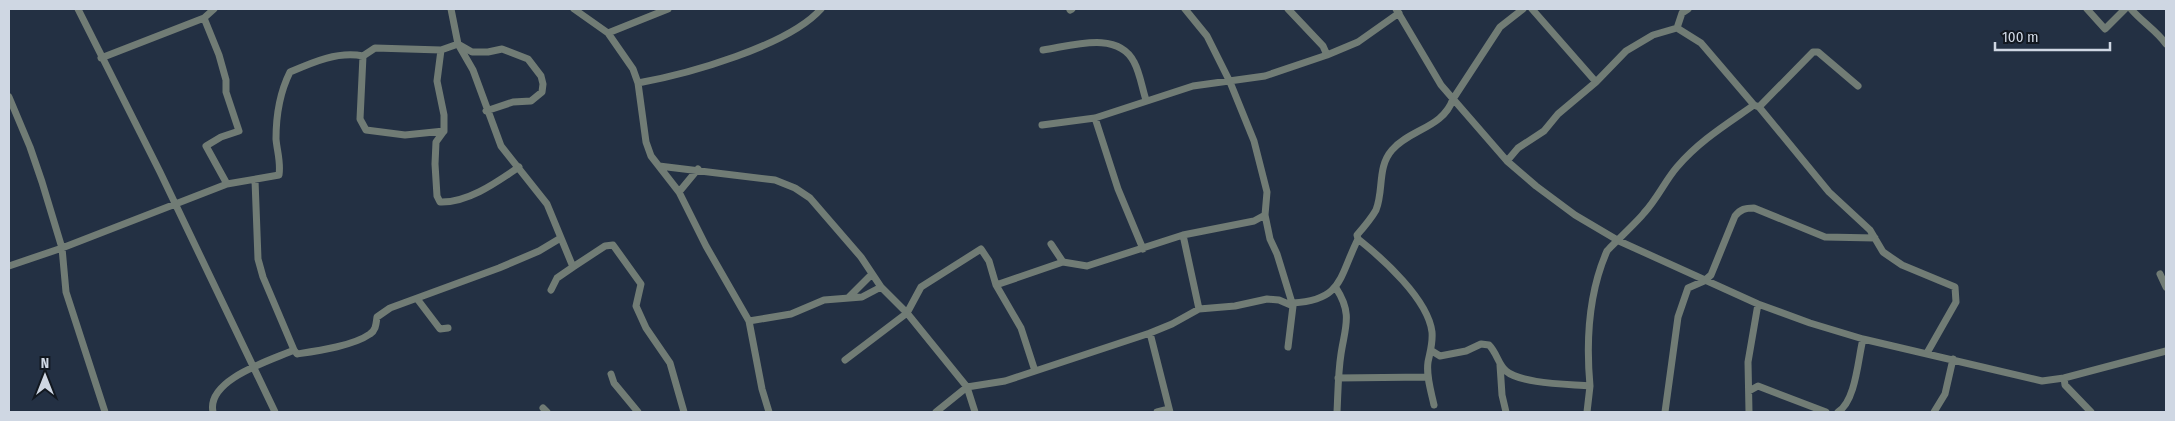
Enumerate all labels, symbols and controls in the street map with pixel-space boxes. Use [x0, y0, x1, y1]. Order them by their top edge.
scale bar [1995, 20, 2110, 52]
text: 100 m [2002, 28, 2039, 46]
north arrow [20, 351, 70, 401]
text: N [41, 355, 49, 372]

